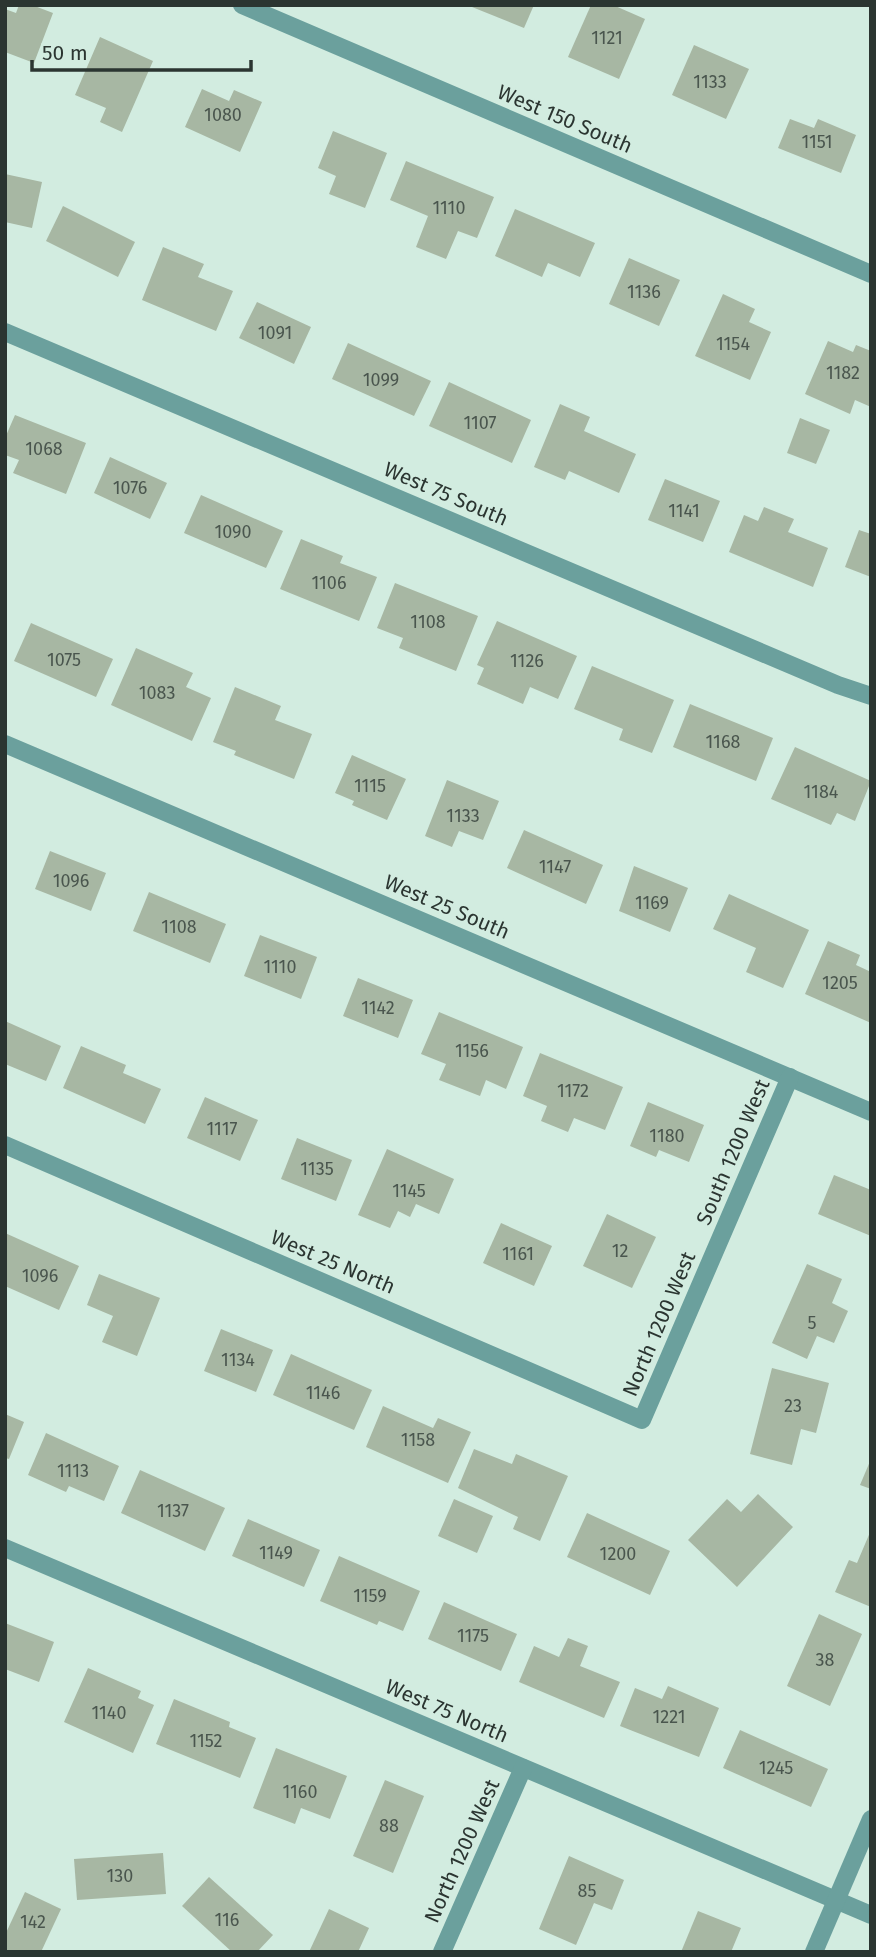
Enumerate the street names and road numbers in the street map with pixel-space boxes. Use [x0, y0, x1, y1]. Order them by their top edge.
street label: West 150 South [494, 79, 636, 159]
street label: West 75 South [380, 456, 512, 532]
street label: West 25 South [380, 869, 514, 945]
street label: South 1200 West [691, 1075, 776, 1229]
street label: West 25 North [267, 1224, 399, 1300]
street label: North 1200 West [617, 1247, 701, 1400]
street label: West 75 North [382, 1673, 512, 1749]
street label: North 1200 West [419, 1775, 505, 1927]

